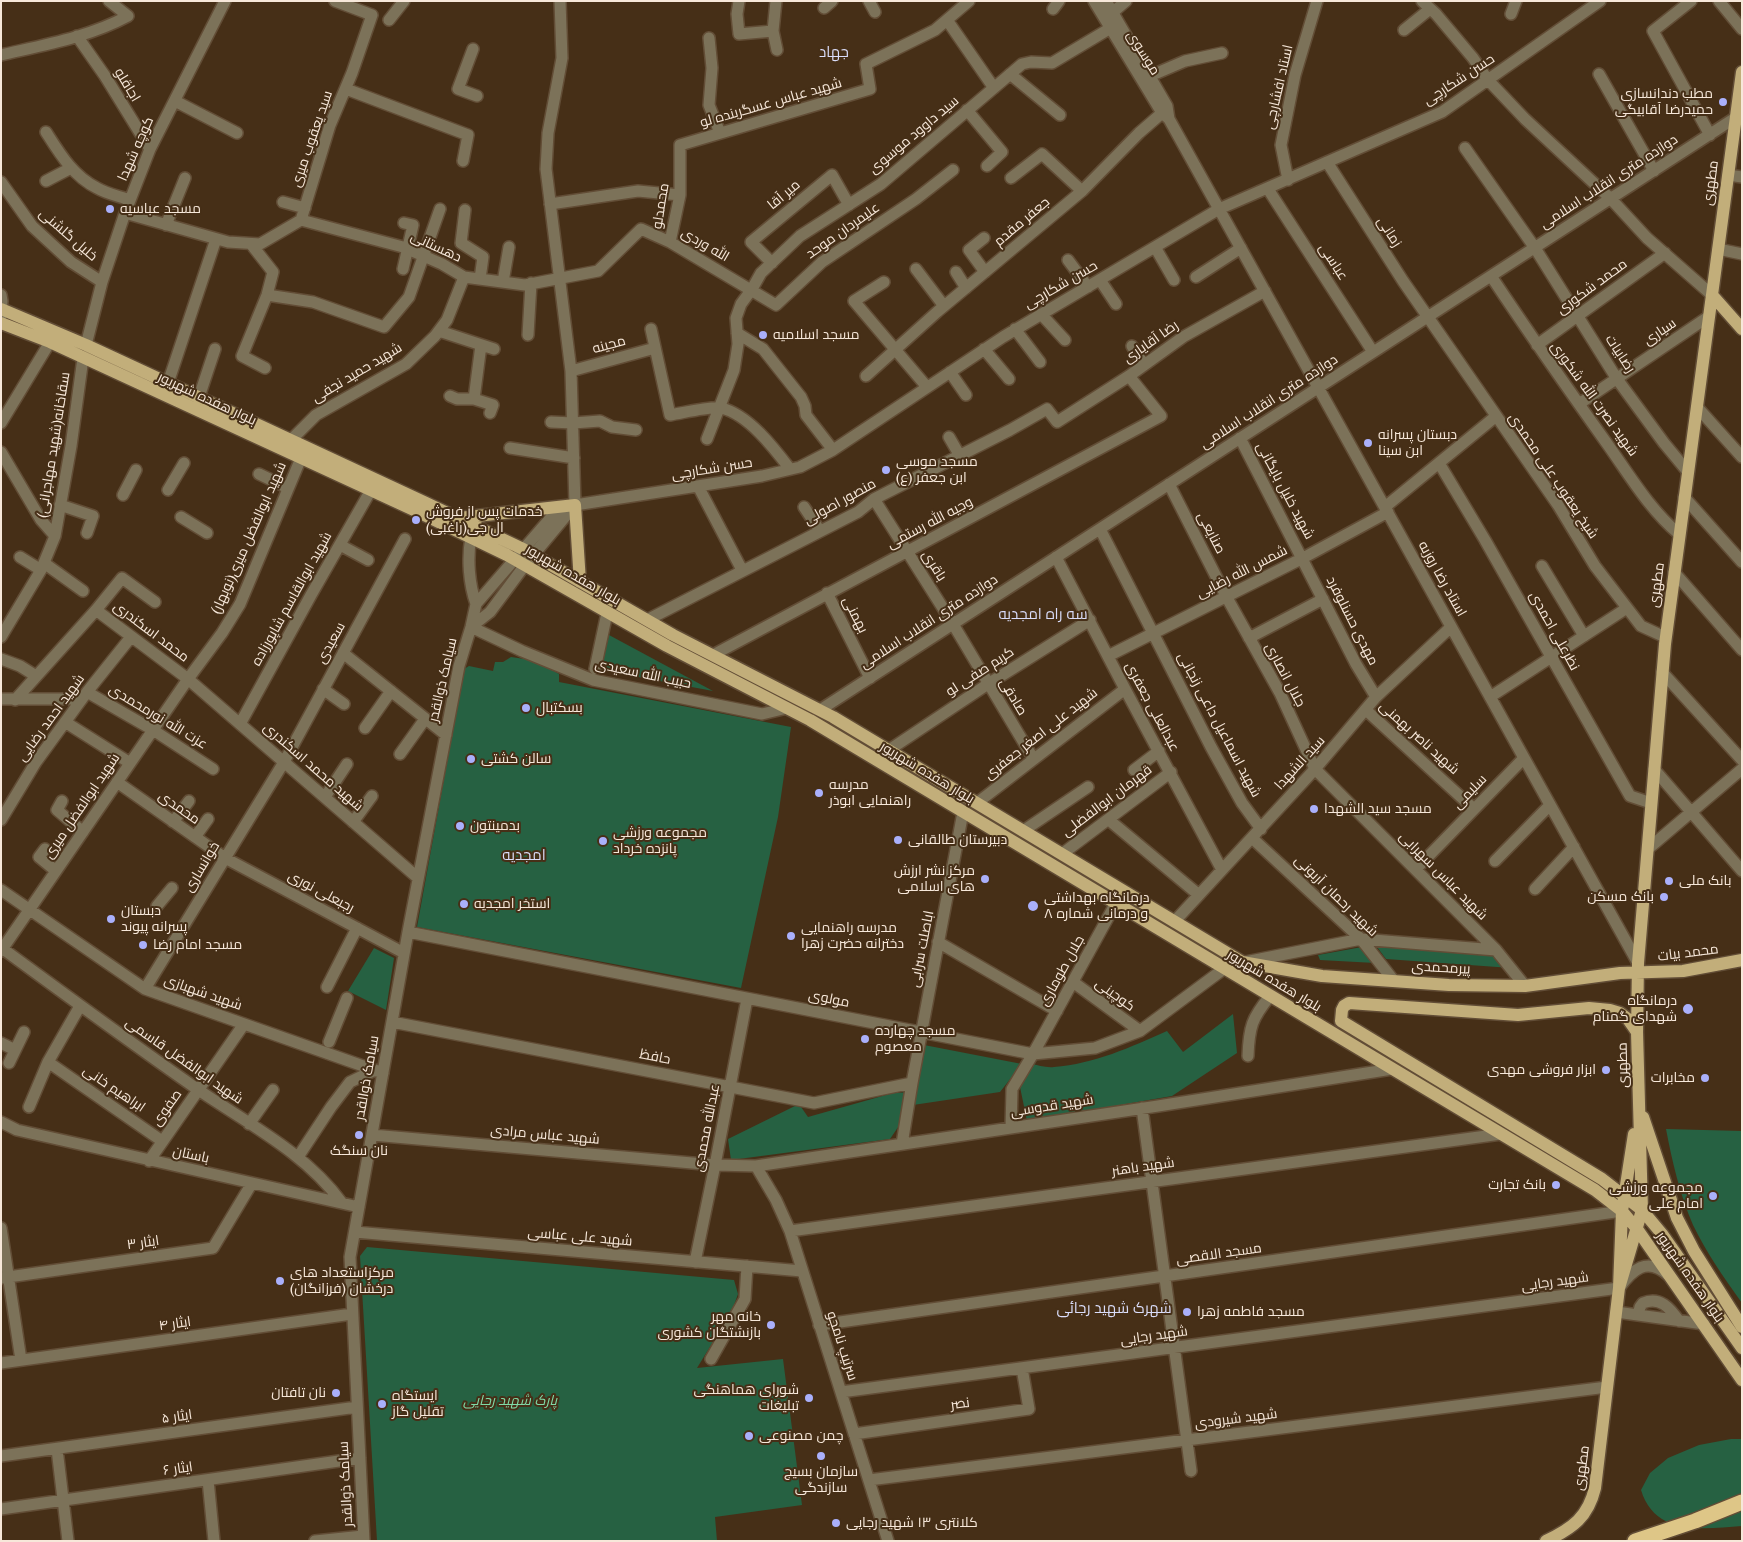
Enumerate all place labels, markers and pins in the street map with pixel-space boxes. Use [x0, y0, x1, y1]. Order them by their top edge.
place label: مطب دندانسازی حمیدرضا آقابیگی [1615, 86, 1713, 118]
marker: مطب دندانسازی حمیدرضا آقابیگی [1717, 96, 1729, 108]
place label: مسجد عباسیه [120, 201, 201, 217]
marker: مسجد عباسیه [104, 203, 116, 215]
place label: مسجد اسلامیه [773, 327, 860, 343]
marker: مسجد اسلامیه [757, 329, 769, 341]
place label: دبستان پسرانه ابن سینا [1378, 427, 1457, 460]
marker: دبستان پسرانه ابن سینا [1362, 437, 1374, 449]
place label: مسجد موسی ابن جعفر (ع) [896, 454, 978, 487]
marker: مسجد موسی ابن جعفر (ع) [880, 464, 892, 476]
place label: خدمات پس از فروش ال جی(راغبی) [426, 504, 542, 536]
marker: خدمات پس از فروش ال جی(راغبی) [410, 514, 422, 526]
place label: بسکتبال [536, 700, 583, 716]
marker: بسکتبال [520, 702, 532, 714]
place label: سالن کشتی [481, 751, 551, 767]
marker: سالن کشتی [465, 753, 477, 765]
place label: مدرسه راهنمایی ابوذر [829, 777, 911, 810]
marker: مدرسه راهنمایی ابوذر [813, 787, 825, 799]
place label: مسجد سید الشهدا [1324, 801, 1432, 817]
marker: مسجد سید الشهدا [1308, 803, 1320, 815]
place label: بدمینتون [470, 818, 520, 834]
marker: بدمینتون [454, 820, 466, 832]
place label: مجموعه ورزشی پانزده خرداد [613, 825, 707, 858]
place label: دبیرستان طالقانی [908, 832, 1007, 848]
marker: دبیرستان طالقانی [892, 834, 904, 846]
marker: مجموعه ورزشی پانزده خرداد [597, 835, 609, 847]
place label: مرکز نشر ارزش های اسلامی [894, 863, 975, 896]
marker: مرکز نشر ارزش های اسلامی [979, 873, 991, 885]
place label: بانک ملی [1679, 873, 1731, 889]
marker: بانک ملی [1663, 875, 1675, 887]
place label: بانک مسکن [1587, 889, 1654, 905]
place label: درمانگاه بهداشتی و درمانی شماره ۸ [1044, 890, 1150, 922]
marker: بانک مسکن [1658, 891, 1670, 903]
place label: استخر امجدیه [474, 896, 550, 912]
marker: استخر امجدیه [458, 898, 470, 910]
marker: درمانگاه بهداشتی و درمانی شماره ۸ [1026, 899, 1040, 913]
place label: دبستان پسرانه پیوند [121, 903, 187, 936]
marker: دبستان پسرانه پیوند [105, 913, 117, 925]
place label: مدرسه راهنمایی دخترانه حضرت زهرا [801, 920, 904, 952]
marker: مدرسه راهنمایی دخترانه حضرت زهرا [785, 930, 797, 942]
place label: مسجد امام رضا [153, 937, 242, 953]
marker: مسجد امام رضا [137, 939, 149, 951]
place label: درمانگاه شهدای گمنام [1593, 993, 1677, 1026]
marker: درمانگاه شهدای گمنام [1681, 1002, 1695, 1016]
place label: مسجد چهارده معصوم [875, 1023, 955, 1056]
marker: مسجد چهارده معصوم [859, 1033, 871, 1045]
place label: ابزار فروشی مهدی [1487, 1062, 1596, 1078]
marker: ابزار فروشی مهدی [1600, 1064, 1612, 1076]
place label: مخابرات [1651, 1070, 1695, 1086]
marker: مخابرات [1699, 1072, 1711, 1084]
marker: نان سنگک [353, 1129, 365, 1141]
place label: نان سنگک [330, 1143, 388, 1159]
place label: بانک تجارت [1488, 1177, 1546, 1193]
marker: بانک تجارت [1550, 1179, 1562, 1191]
place label: مجموعه ورزشی امام علی [1609, 1180, 1703, 1212]
marker: مجموعه ورزشی امام علی [1707, 1190, 1719, 1202]
place label: مرکزاستعداد های درخشان (فرزانگان) [290, 1265, 394, 1298]
marker: مرکزاستعداد های درخشان (فرزانگان) [274, 1275, 286, 1287]
place label: مسجد فاطمه زهرا [1197, 1304, 1305, 1320]
marker: مسجد فاطمه زهرا [1181, 1306, 1193, 1318]
place label: خانه مهر بازنشتگان کشوری [657, 1309, 761, 1341]
marker: خانه مهر بازنشتگان کشوری [765, 1319, 777, 1331]
place label: شورای هماهنگی تبلیغات [693, 1382, 799, 1414]
place label: نان تافتان [271, 1385, 326, 1401]
marker: نان تافتان [330, 1387, 342, 1399]
place label: ایستگاه تقلیل گاز [392, 1388, 444, 1420]
marker: شورای هماهنگی تبلیغات [803, 1392, 815, 1404]
marker: ایستگاه تقلیل گاز [376, 1398, 388, 1410]
place label: چمن مصنوعی [759, 1428, 843, 1444]
marker: چمن مصنوعی [743, 1430, 755, 1442]
marker: سازمان بسیج سازندگی [815, 1450, 827, 1462]
place label: سازمان بسیج سازندگی [784, 1464, 858, 1496]
place label: کلانتری ۱۳ شهید رجایی [846, 1515, 978, 1531]
marker: کلانتری ۱۳ شهید رجایی [830, 1517, 842, 1529]

